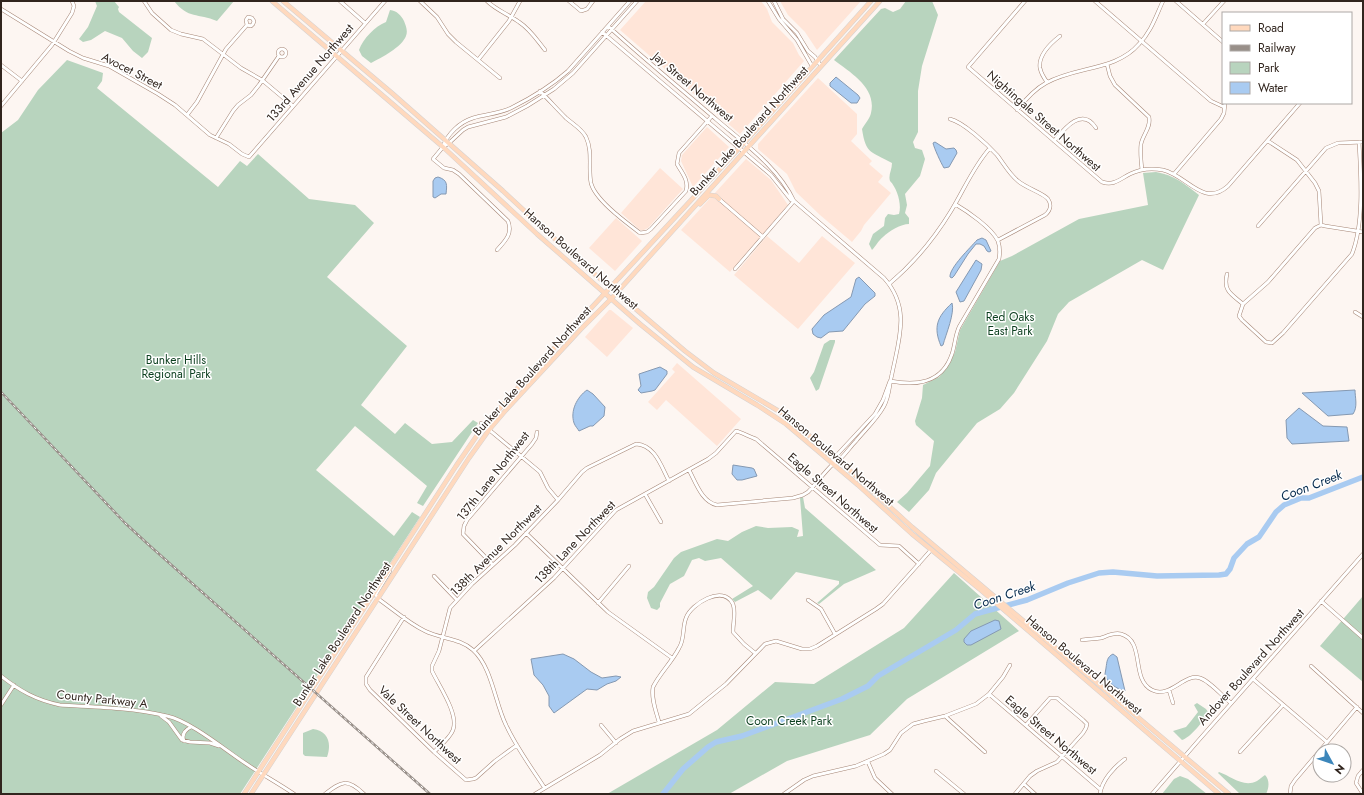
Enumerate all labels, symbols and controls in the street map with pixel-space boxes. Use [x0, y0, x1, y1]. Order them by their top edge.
legend [1222, 12, 1352, 104]
text: Road [1258, 19, 1284, 37]
street label: 133rd Avenue Northwest [262, 20, 358, 126]
text: Railway [1258, 39, 1296, 57]
street label: Jay Street Northwest [647, 46, 737, 126]
street label: Avocet Street [99, 48, 166, 94]
text: Park [1258, 59, 1280, 77]
street label: Bunker Lake Boulevard Northwest [686, 62, 812, 200]
street label: Nightingale Street Northwest [983, 66, 1105, 176]
text: Water [1258, 79, 1289, 97]
street label: Hanson Boulevard Northwest [520, 204, 642, 314]
street label: Bunker Lake Boulevard Northwest [469, 302, 595, 440]
park label: Red Oaks East Park [986, 308, 1035, 340]
park label: Bunker Hills Regional Park [141, 351, 211, 383]
street label: Hanson Boulevard Northwest [774, 402, 898, 510]
street label: 137th Lane Northwest [452, 427, 534, 525]
street label: Eagle Street Northwest [784, 448, 882, 538]
water label: Coon Creek [1278, 465, 1345, 506]
street label: 138th Lane Northwest [530, 496, 620, 588]
street label: 138th Avenue Northwest [446, 500, 546, 600]
street label: Bunker Lake Boulevard Northwest [288, 558, 396, 710]
water label: Coon Creek [971, 576, 1038, 614]
street label: Andover Boulevard Northwest [1194, 605, 1308, 729]
street label: Hanson Boulevard Northwest [1022, 611, 1146, 719]
street label: Vale Street Northwest [374, 682, 466, 769]
street label: County Parkway A [56, 685, 148, 713]
street label: Eagle Street Northwest [1001, 691, 1101, 779]
park label: Coon Creek Park [746, 712, 833, 730]
north arrow [1312, 743, 1352, 783]
text: N [1331, 761, 1349, 778]

